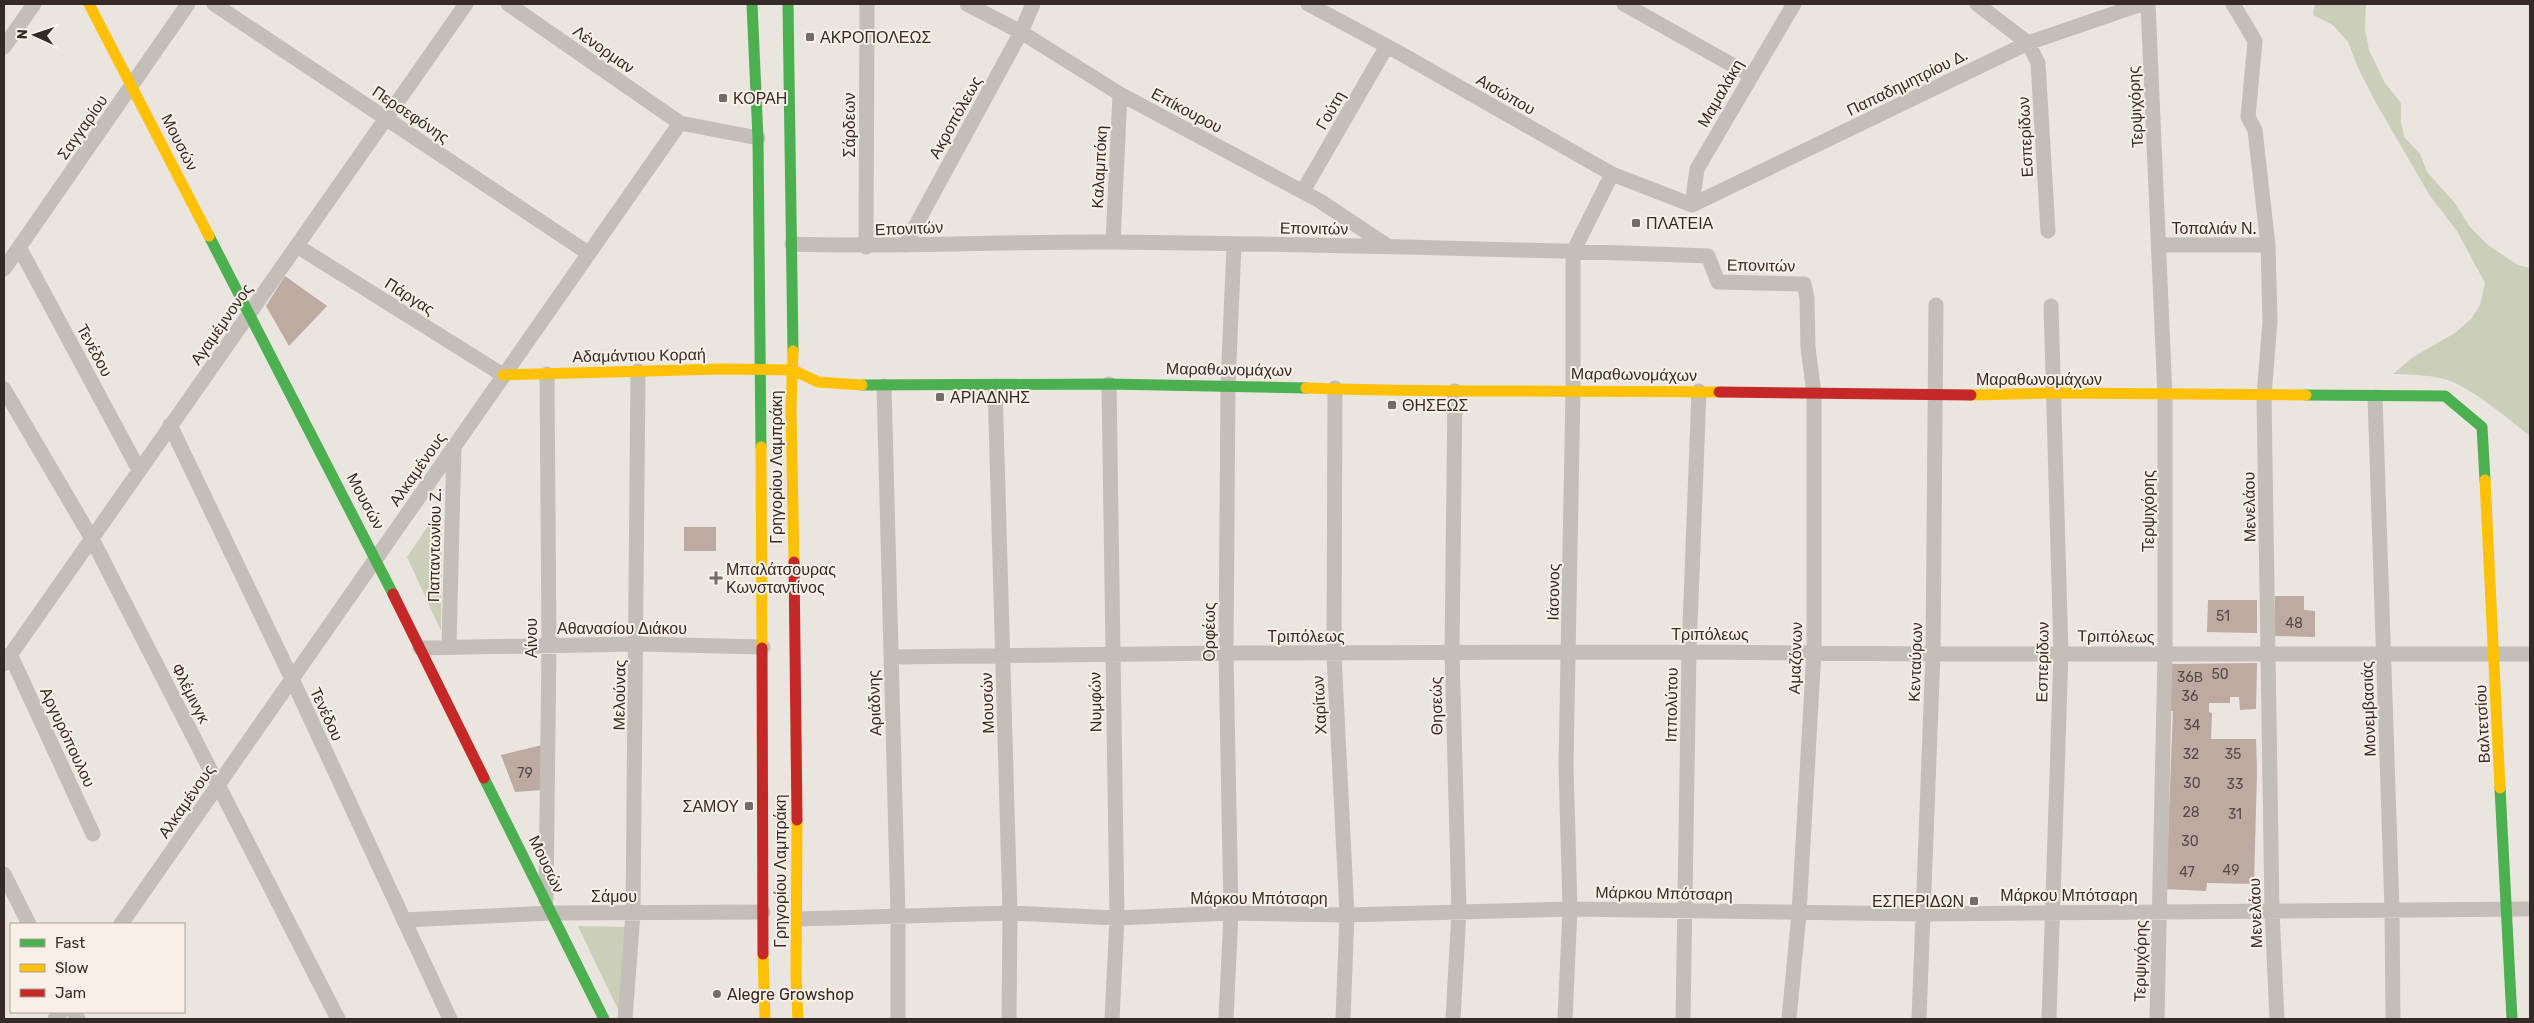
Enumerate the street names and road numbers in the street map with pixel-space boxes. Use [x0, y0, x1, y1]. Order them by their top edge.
street label: Λένορμαν [569, 21, 638, 77]
street label: Παπαδημητρίου Δ. [1844, 45, 1971, 120]
street label: Μαμαλάκη [1693, 56, 1747, 130]
street label: Τερψιχόρης [2124, 65, 2147, 148]
street label: Αισώπου [1473, 70, 1539, 119]
street label: Ακροπόλεως [925, 72, 986, 162]
street label: Περσεφόνης [369, 82, 453, 147]
street label: Επίκουρου [1148, 84, 1225, 137]
street label: Γούτη [1312, 87, 1349, 133]
street label: Σαγγαρίου [53, 91, 112, 163]
street label: Σάρδεων [840, 93, 859, 157]
street label: Εσπερίδων [2014, 96, 2037, 178]
street label: Μουσών [157, 111, 202, 174]
street label: Καλαμπόκη [1088, 125, 1111, 209]
street label: Επονιτών [874, 218, 944, 239]
street label: Επονιτών [1280, 218, 1348, 239]
street label: Τοπαλιάν Ν. [2171, 219, 2257, 238]
street label: Επονιτών [1727, 255, 1795, 276]
street label: Πάργας [381, 274, 438, 319]
street label: Αγαμέμνονος [186, 280, 257, 369]
street label: Τενέδου [73, 321, 116, 380]
street label: Αδαμάντιου Κοραή [572, 345, 706, 366]
street label: Μαραθωνομάχων [1166, 359, 1292, 380]
street label: Μαραθωνομάχων [1571, 364, 1697, 385]
street label: Μαραθωνομάχων [1976, 370, 2102, 389]
street label: Γρηγορίου Λαμπράκη [767, 390, 786, 544]
street label: Αλκαμένους [385, 429, 450, 510]
street label: Μουσών [343, 470, 388, 533]
street label: Τερψιχόρης [2139, 470, 2158, 552]
street label: Μενελάου [2239, 472, 2260, 542]
street label: Παπαντωνίου Ζ. [424, 488, 445, 602]
street label: Ιάσονος [1544, 563, 1564, 621]
street label: Ορφέως [1200, 602, 1219, 662]
street label: Αίνου [522, 618, 541, 658]
street label: Αθανασίου Διάκου [557, 619, 687, 638]
street label: Αμαζόνων [1785, 621, 1806, 695]
street label: Εσπερίδων [2032, 621, 2053, 703]
street label: Κενταύρων [1905, 622, 1926, 702]
street label: Τριπόλεως [1671, 625, 1749, 644]
street label: Τριπόλεως [2077, 626, 2155, 647]
street label: Τριπόλεως [1267, 627, 1345, 646]
street label: Μελούνας [609, 659, 630, 731]
street label: Φλέμινγκ [167, 660, 214, 727]
street label: Μονεμβασιάς [2357, 661, 2380, 757]
street label: Ιππολύτου [1661, 667, 1682, 743]
street label: Αριάδνης [864, 669, 885, 736]
street label: Μουσών [977, 672, 998, 734]
street label: Νυμφών [1085, 672, 1106, 732]
street label: Χαρίτων [1308, 675, 1331, 735]
street label: Θησεώς [1426, 676, 1447, 735]
street label: Αργυρόπουλου [36, 684, 99, 790]
street label: Τενέδου [306, 684, 347, 744]
street label: Βαλτετσίου [2471, 684, 2494, 764]
street label: Αλκαμένους [154, 761, 219, 842]
street label: Γρηγορίου Λαμπράκη [771, 794, 790, 948]
street label: Μουσών [525, 832, 569, 896]
street label: Μενελάου [2245, 878, 2266, 948]
street label: Μάρκου Μπότσαρη [1595, 883, 1733, 904]
street label: Μάρκου Μπότσαρη [2000, 886, 2138, 905]
street label: Σάμου [591, 887, 637, 906]
street label: Μάρκου Μπότσαρη [1190, 889, 1328, 908]
street label: Τερψιχόρης [2130, 920, 2151, 1002]

